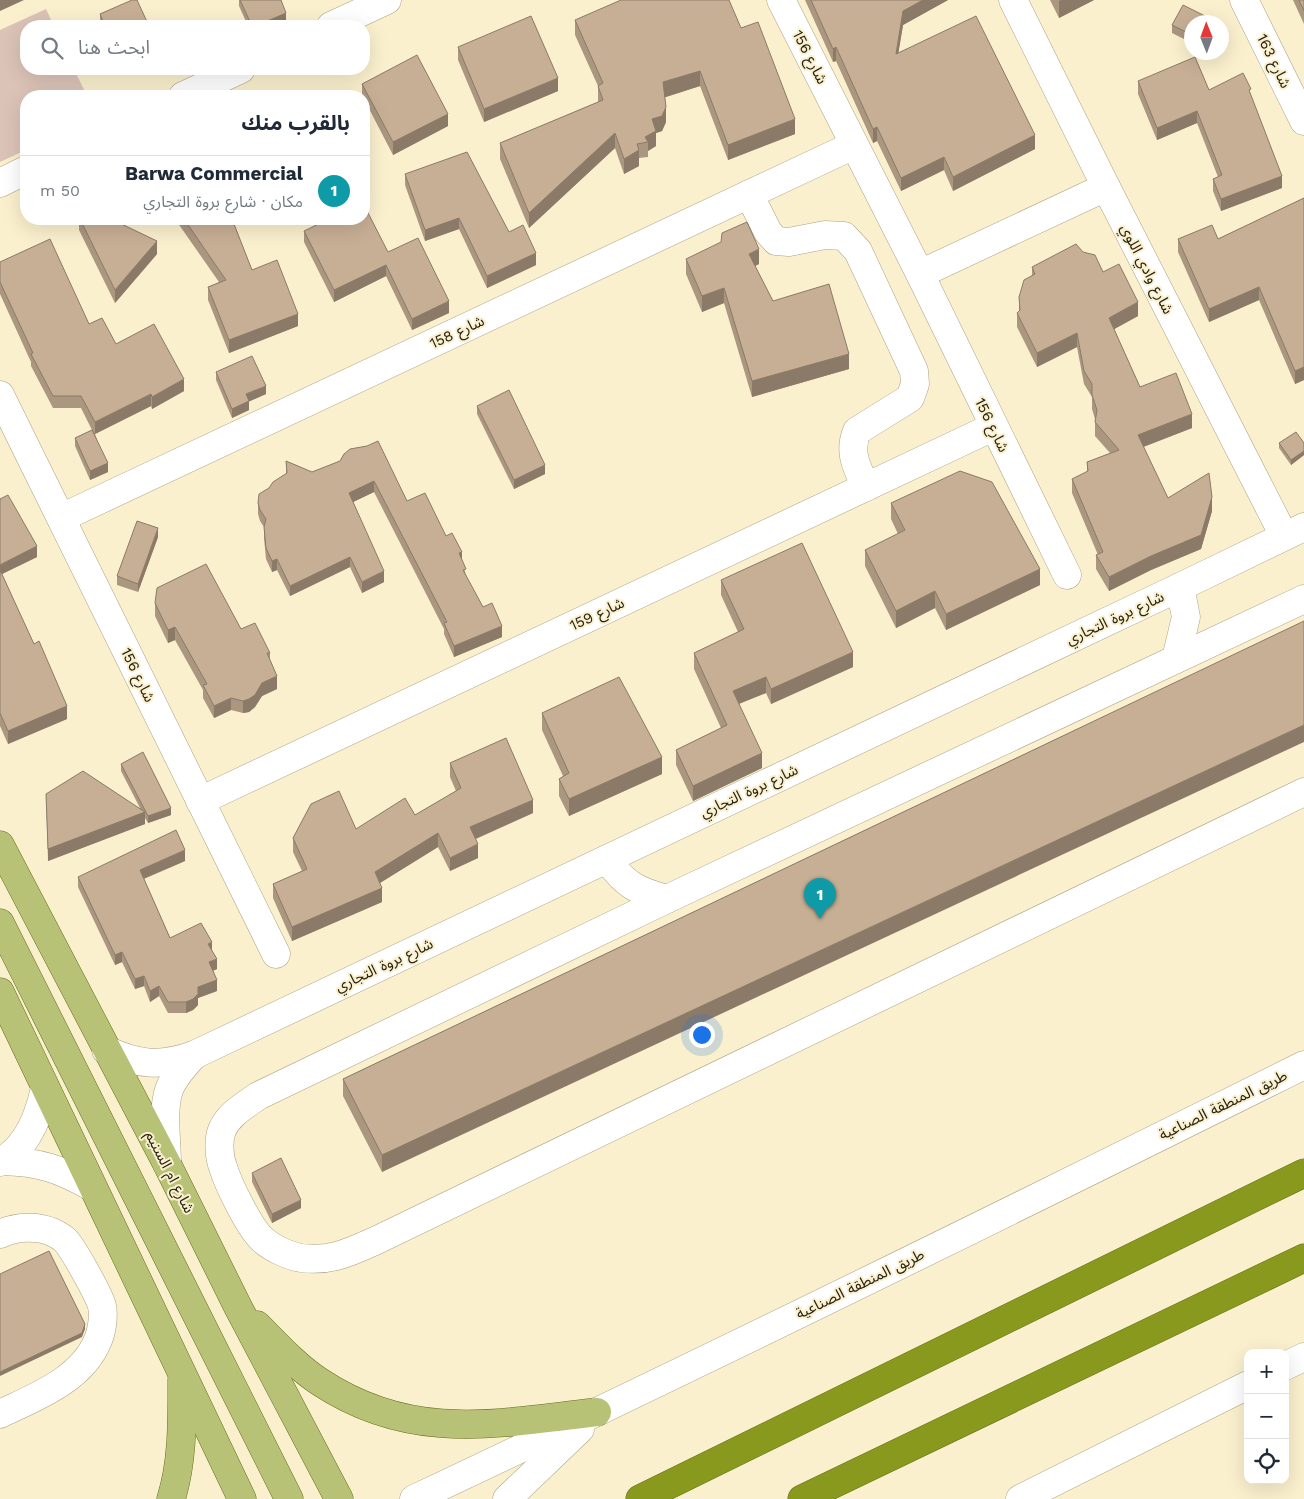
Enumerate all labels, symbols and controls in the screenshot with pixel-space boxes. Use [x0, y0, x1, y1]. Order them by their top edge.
north arrow [1184, 15, 1229, 60]
search box [20, 20, 370, 75]
street label: شارع 156 [786, 27, 831, 89]
street label: شارع 163 [1250, 31, 1295, 93]
icon: search [38, 34, 66, 62]
text: ابحث هنا [78, 36, 150, 59]
text: بالقرب منك [242, 110, 350, 135]
text: Barwa Commercial [125, 162, 303, 185]
text: 50 m [40, 181, 80, 200]
text: 1 [331, 181, 337, 200]
text: مكان · شارع بروة التجاري [143, 192, 303, 211]
street label: شارع وادي اللوي [1114, 221, 1178, 319]
street label: شارع 158 [427, 311, 489, 355]
street label: شارع 156 [968, 395, 1013, 457]
street label: شارع بروة التجاري [1063, 587, 1168, 651]
street label: شارع 159 [567, 593, 629, 637]
street label: شارع 156 [114, 645, 159, 707]
street label: شارع بروة التجاري [697, 760, 802, 824]
pin: 1 [804, 878, 836, 919]
street label: شارع بروة التجاري [332, 934, 437, 998]
your location [689, 1022, 715, 1048]
street label: طريق المنطقة الصناعية [1156, 1066, 1291, 1145]
street label: شارع ام السنيم [139, 1128, 198, 1218]
street label: طريق المنطقة الصناعية [793, 1245, 928, 1324]
map controls [1244, 1349, 1289, 1484]
button: + [1244, 1349, 1289, 1394]
button: − [1244, 1394, 1289, 1439]
button: locate [1244, 1439, 1289, 1484]

